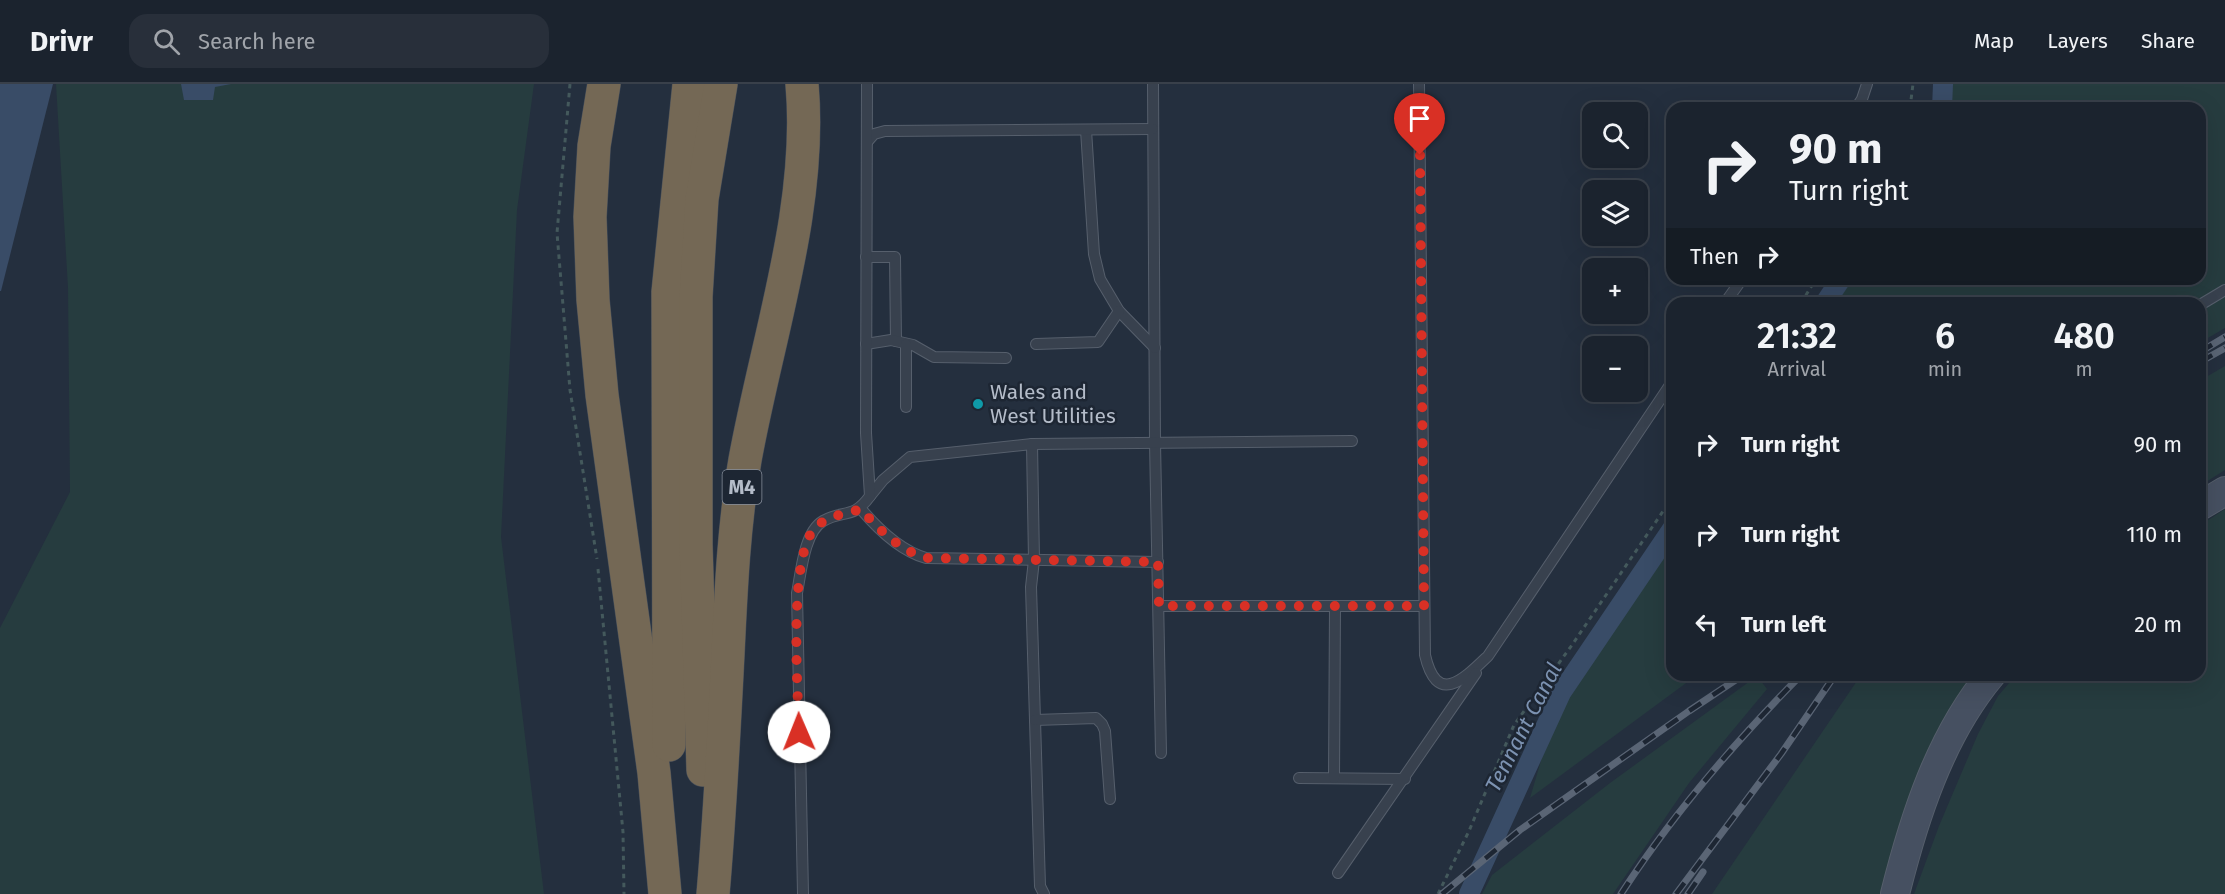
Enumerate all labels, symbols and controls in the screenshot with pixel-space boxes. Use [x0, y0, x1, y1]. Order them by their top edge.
search box [129, 14, 549, 68]
text: Drivr [30, 25, 93, 58]
icon: search [150, 25, 183, 58]
text: Search here [198, 28, 315, 55]
text: Map [1974, 28, 2014, 54]
text: Layers [2047, 28, 2108, 54]
text: Share [2141, 28, 2195, 54]
pin [1394, 93, 1445, 155]
icon: arrive [1403, 102, 1436, 135]
map controls [1582, 102, 1648, 402]
button: search [1582, 102, 1648, 168]
text: 90 m [1789, 124, 1883, 174]
icon: right [1690, 126, 1768, 204]
text: Turn right [1789, 175, 1909, 207]
button: layers [1582, 180, 1648, 246]
icon: right [1751, 240, 1784, 273]
text: Then [1690, 243, 1739, 270]
button: + [1582, 258, 1648, 324]
text: 21:32 [1757, 314, 1837, 358]
text: 6 [1935, 314, 1955, 358]
text: 480 [2053, 314, 2115, 358]
button: − [1582, 336, 1648, 402]
text: Arrival [1768, 357, 1826, 381]
text: min [1928, 357, 1962, 381]
text: m [2076, 357, 2093, 381]
place label: Wales and West Utilities [990, 379, 1116, 429]
marker: Wales and West Utilities [971, 397, 985, 411]
icon: right [1690, 428, 1723, 461]
text: Turn right [1741, 431, 1840, 458]
text: 90 m [2133, 431, 2182, 458]
road number: M4 [722, 470, 762, 504]
icon: right [1690, 518, 1723, 551]
text: Turn right [1741, 521, 1840, 548]
text: 110 m [2126, 521, 2182, 548]
icon: left [1690, 608, 1723, 641]
text: Turn left [1741, 611, 1826, 638]
text: 20 m [2134, 611, 2182, 638]
water label: Tennant Canal [1479, 658, 1568, 796]
position arrow [767, 700, 831, 764]

